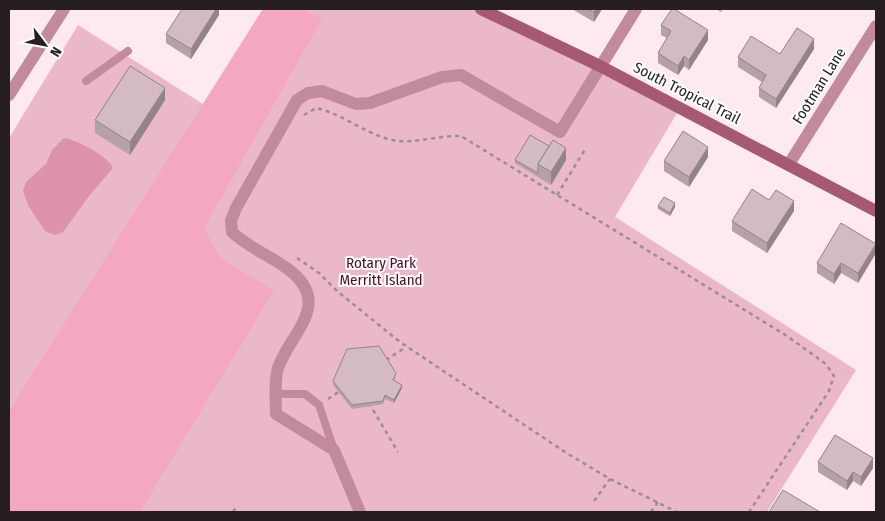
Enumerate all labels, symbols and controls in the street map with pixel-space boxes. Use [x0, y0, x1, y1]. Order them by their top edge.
north arrow [20, 20, 70, 70]
text: N [46, 44, 65, 60]
street label: Footman Lane [789, 45, 849, 127]
street label: South Tropical Trail [630, 58, 744, 128]
park label: Rotary Park Merritt Island [339, 254, 423, 289]

